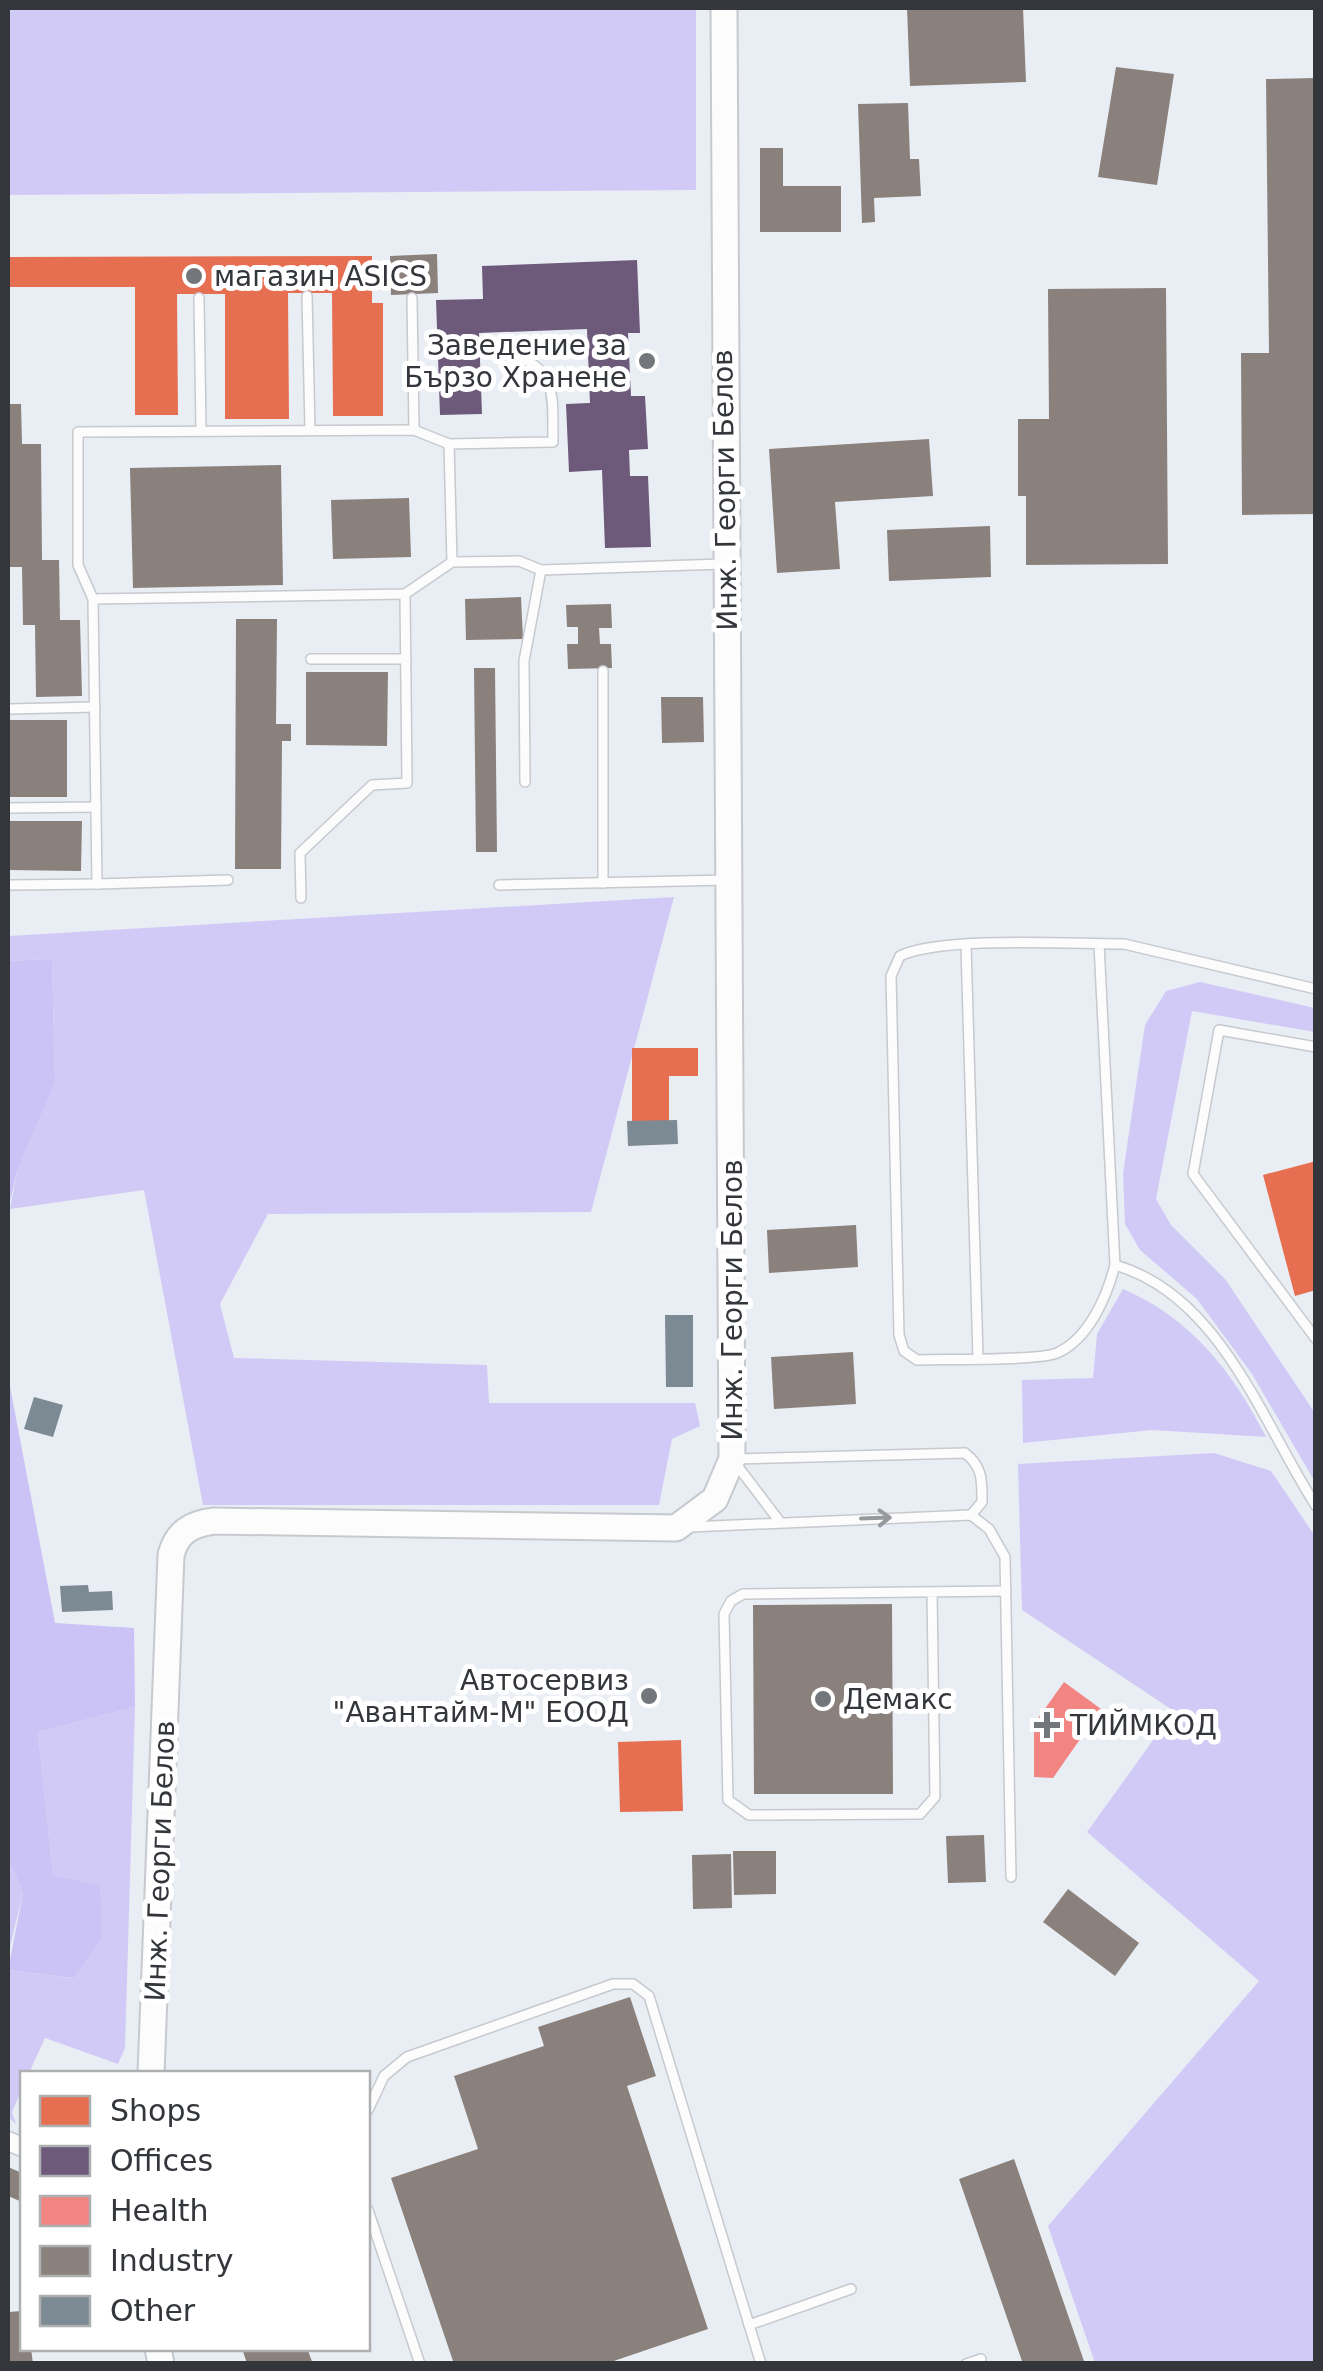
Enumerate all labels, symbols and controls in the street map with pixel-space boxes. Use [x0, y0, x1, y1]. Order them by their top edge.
place label: магазин ASICS [214, 260, 427, 293]
marker: магазин ASICS [183, 265, 205, 287]
place label: Заведение за Бързо Хранене [404, 329, 627, 394]
street label: Инж. Георги Белов [706, 349, 744, 631]
marker: Заведение за Бързо Хранене [636, 350, 658, 372]
street label: Инж. Георги Белов [716, 1159, 749, 1441]
one-way arrow [859, 1509, 891, 1528]
place label: Автосервиз "Авантайм-М" ЕООД [333, 1664, 629, 1729]
place label: Демакс [843, 1683, 953, 1716]
marker: Автосервиз "Авантайм-М" ЕООД [638, 1685, 660, 1707]
marker: Демакс [812, 1688, 834, 1710]
place label: ТИЙМКОД [1069, 1708, 1217, 1742]
marker: ТИЙМКОД [1034, 1712, 1060, 1738]
street label: Инж. Георги Белов [139, 1720, 181, 2002]
legend [20, 2071, 370, 2351]
text: Shops [110, 2093, 201, 2128]
text: Offices [110, 2143, 213, 2178]
text: Health [110, 2193, 209, 2228]
text: Industry [110, 2243, 233, 2278]
text: Other [110, 2293, 196, 2328]

